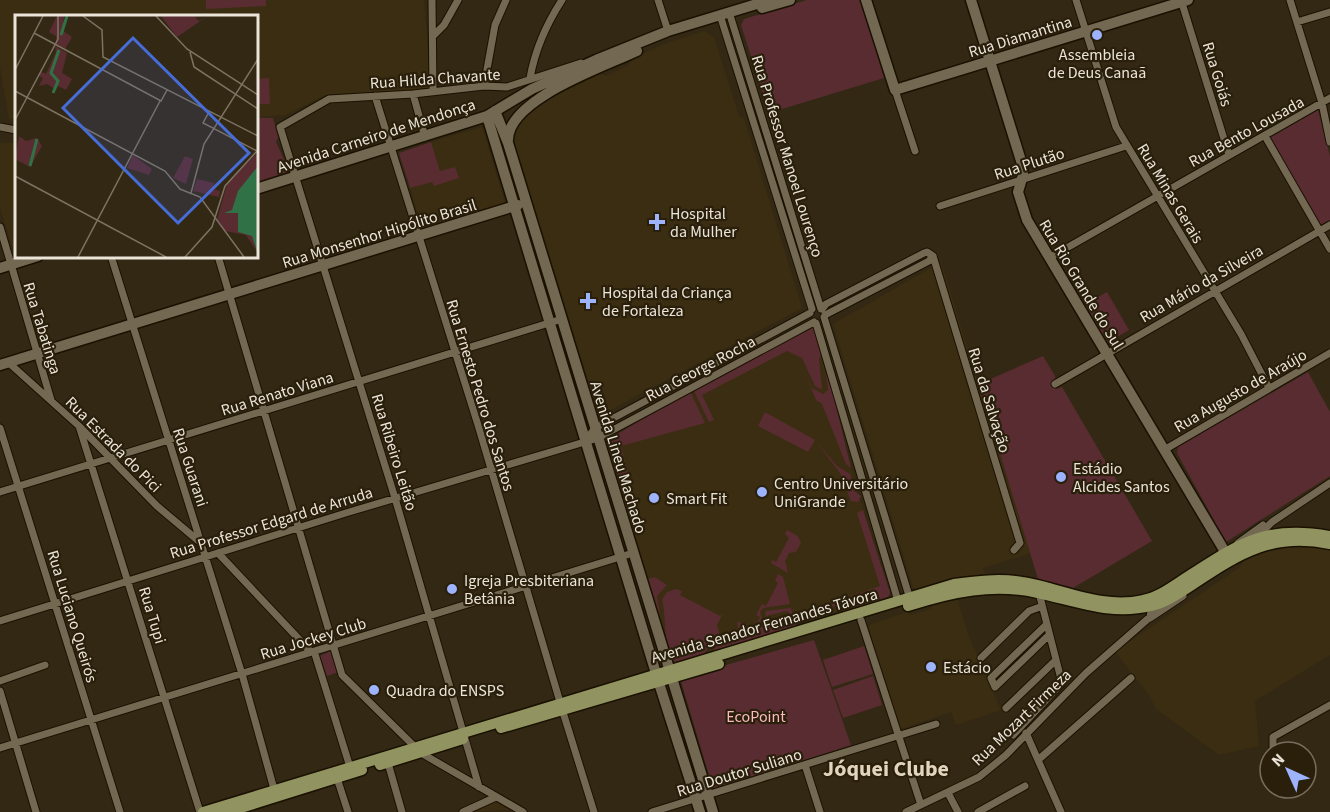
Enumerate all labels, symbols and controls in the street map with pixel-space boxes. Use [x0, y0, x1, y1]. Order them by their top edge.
street label: Rua Diamantina [966, 11, 1075, 63]
inset map [15, 15, 258, 258]
marker: Assembleia de Deus Canaã [1090, 28, 1104, 42]
street label: Rua Goiás [1197, 39, 1237, 109]
place label: Assembleia de Deus Canaã [1048, 44, 1146, 84]
street label: Rua Professor Manoel Lourenço [746, 52, 828, 260]
street label: Rua Hilda Chavante [369, 63, 501, 95]
street label: Rua Bento Lousada [1185, 91, 1308, 173]
street label: Avenida Carneiro de Mendonça [274, 93, 478, 178]
street label: Rua Minas Gerais [1132, 139, 1209, 248]
street label: Rua Plutão [991, 142, 1067, 186]
street label: Rua Monsenhor Hipólito Brasil [279, 194, 479, 274]
place label: Hospital da Mulher [670, 203, 737, 243]
marker: Hospital da Mulher [648, 213, 666, 231]
street label: Rua Rio Grande do Sul [1034, 215, 1129, 354]
street label: Rua Mário da Silveira [1136, 239, 1267, 328]
street label: Rua Tabatinga [18, 280, 66, 377]
place label: Hospital da Criança de Fortaleza [602, 282, 732, 322]
marker: Hospital da Criança de Fortaleza [579, 292, 597, 310]
street label: Rua Ernesto Pedro dos Santos [440, 297, 520, 494]
street label: Rua George Rocha [642, 331, 759, 407]
street label: Rua Augusto de Araújo [1170, 344, 1311, 438]
street label: Rua da Salvação [963, 345, 1015, 456]
street label: Rua Renato Viana [218, 366, 336, 422]
street label: Avenida Lineu Machado [584, 378, 652, 536]
street label: Rua Ribeiro Leitão [366, 391, 422, 514]
street label: Rua Estrada do Pici [60, 392, 166, 498]
street label: Rua Guarani [167, 425, 213, 510]
place label: Estádio Alcides Santos [1073, 458, 1170, 498]
marker: Estádio Alcides Santos [1054, 470, 1068, 484]
place label: Centro Universitário UniGrande [774, 473, 908, 513]
street label: Rua Professor Edgard de Arruda [167, 482, 376, 564]
marker: Centro Universitário UniGrande [755, 485, 769, 499]
place label: Smart Fit [666, 488, 728, 510]
marker: Smart Fit [647, 491, 661, 505]
street label: Rua Luciano Queirós [41, 547, 103, 685]
place label: Igreja Presbiteriana Betânia [464, 570, 594, 610]
marker: Igreja Presbiteriana Betânia [445, 582, 459, 596]
street label: Avenida Senador Fernandes Távora [648, 583, 880, 669]
street label: Rua Tupi [133, 584, 171, 646]
street label: Rua Jockey Club [258, 612, 369, 666]
place label: Estácio [943, 657, 991, 679]
marker: Estácio [924, 660, 938, 674]
street label: Rua Mozart Firmeza [967, 664, 1076, 771]
place label: Quadra do ENSPS [386, 680, 504, 702]
marker: Quadra do ENSPS [367, 683, 381, 697]
park label: EcoPoint [726, 706, 786, 728]
north arrow [1258, 740, 1318, 800]
street label: Rua Doutor Suliano [674, 743, 805, 802]
text: N [1267, 749, 1290, 772]
district label: Jóquei Clube [823, 753, 949, 785]

